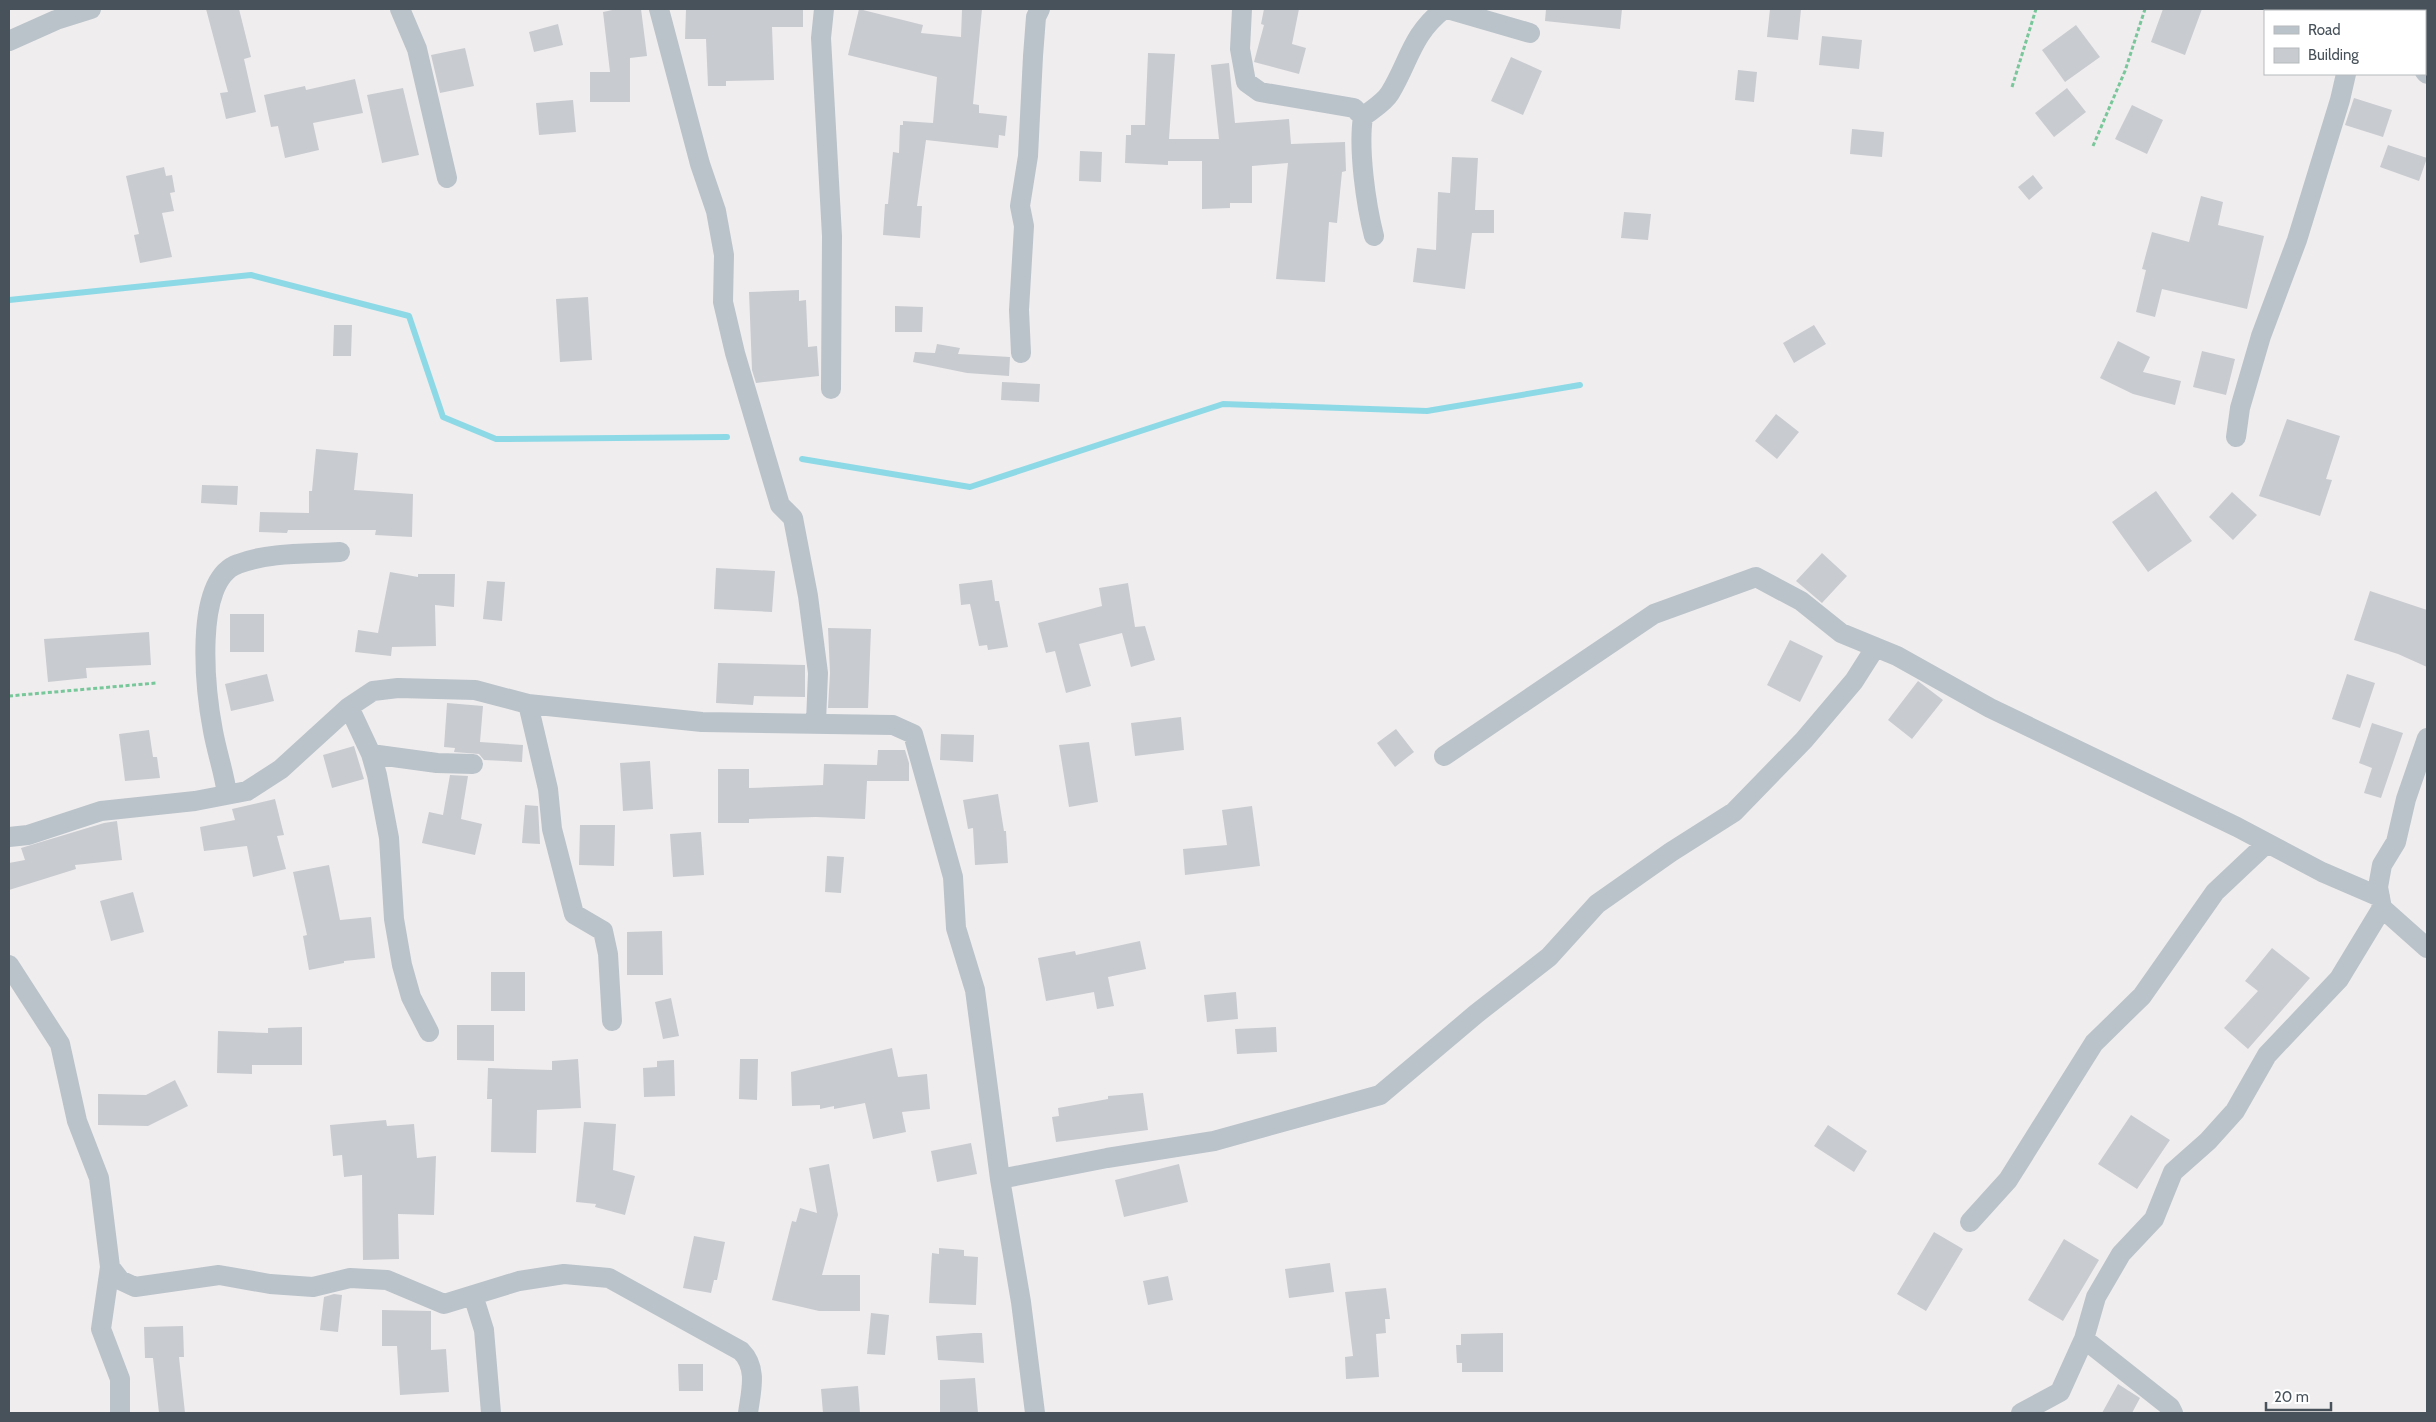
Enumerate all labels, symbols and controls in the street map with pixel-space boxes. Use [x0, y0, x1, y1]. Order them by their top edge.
legend [2264, 10, 2426, 75]
text: Road [2308, 21, 2341, 39]
text: Building [2308, 46, 2359, 64]
scale bar [2266, 1380, 2331, 1412]
text: 20 m [2274, 1388, 2309, 1406]

